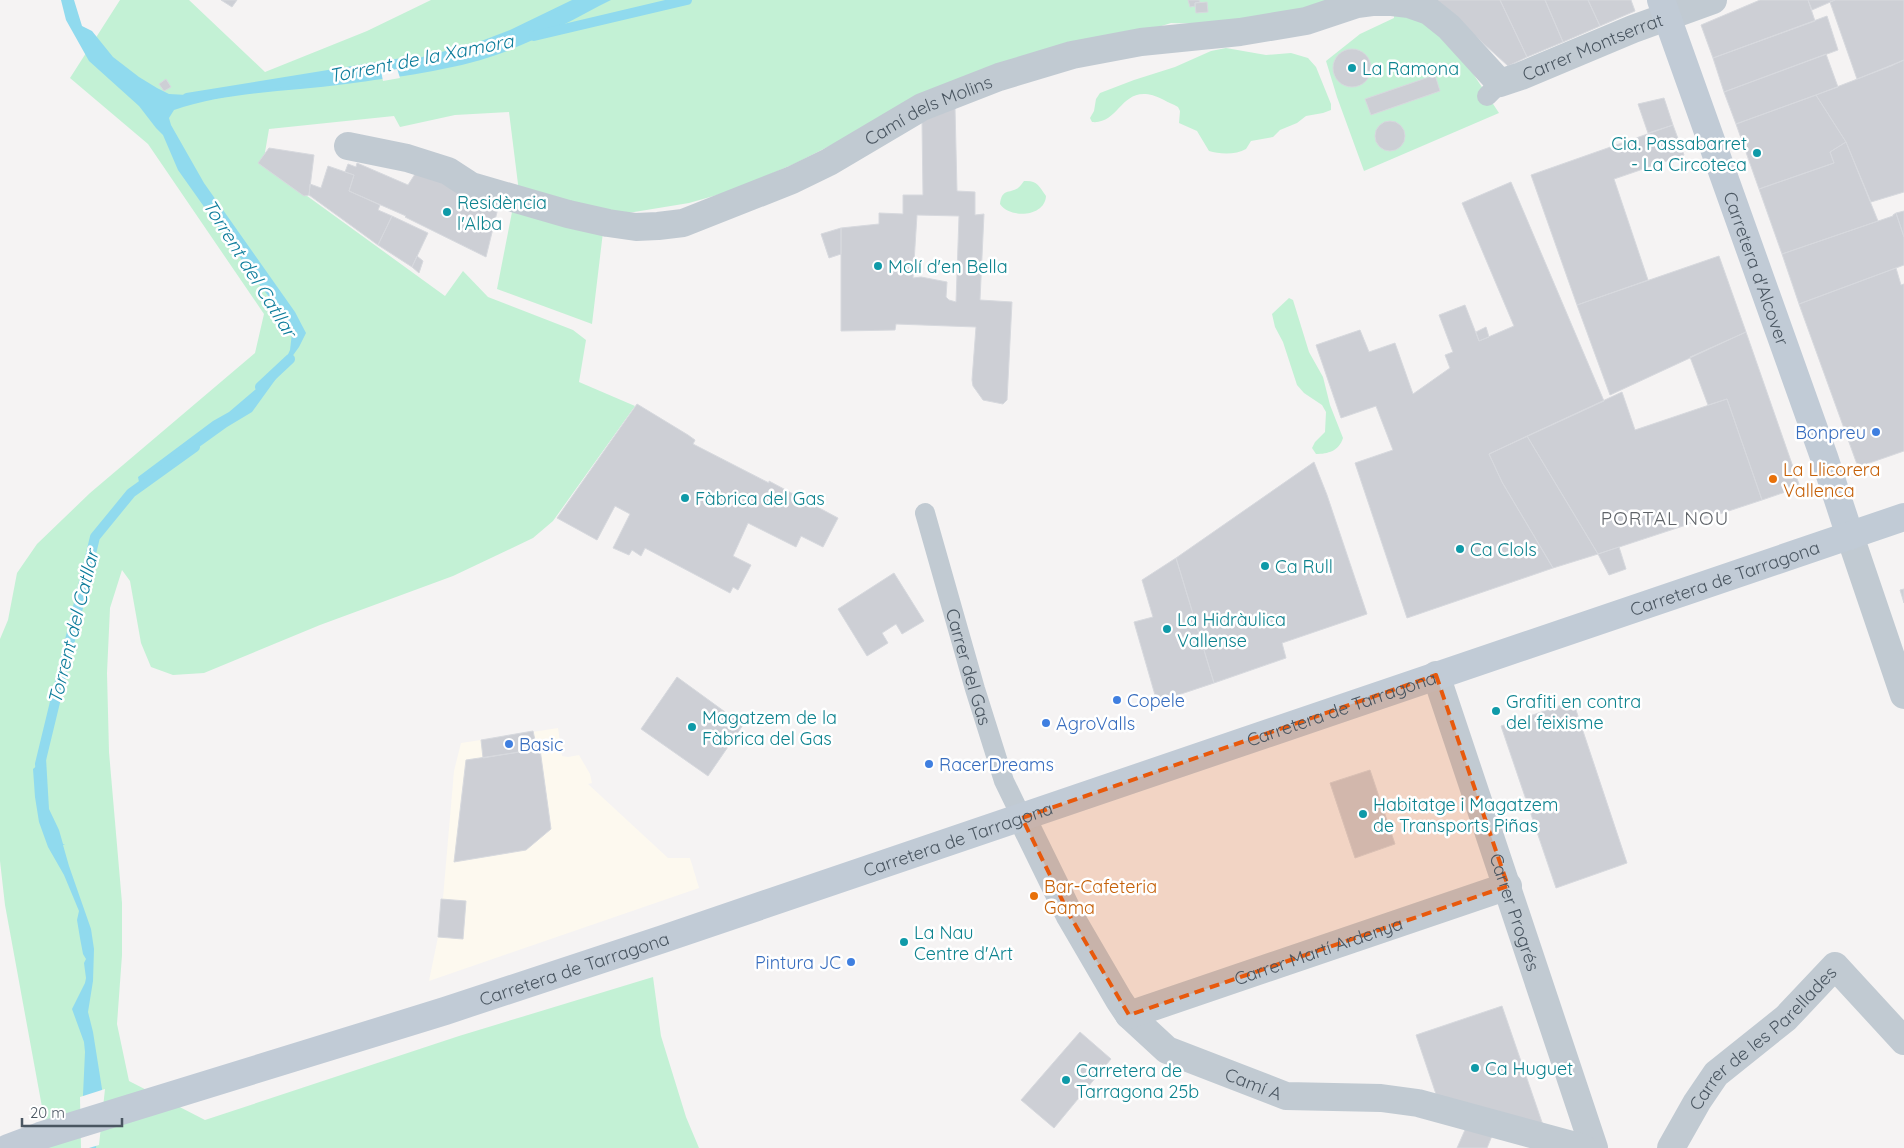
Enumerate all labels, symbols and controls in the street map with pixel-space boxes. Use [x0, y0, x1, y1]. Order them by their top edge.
street label: Carrer Montserrat [1519, 8, 1666, 86]
water label: Torrent de la Xamora [327, 28, 517, 88]
place label: La Ramona [1362, 57, 1459, 80]
marker: La Ramona [1346, 62, 1358, 74]
street label: Camí dels Molins [860, 69, 995, 150]
place label: Cia. Passabarret - La Circoteca [1611, 132, 1747, 176]
marker: Cia. Passabarret - La Circoteca [1751, 147, 1763, 159]
street label: Carretera d'Alcover [1719, 188, 1795, 349]
place label: Residència l'Alba [457, 191, 547, 235]
water label: Torrent del Catllar [198, 195, 303, 344]
marker: Residència l'Alba [441, 206, 453, 218]
place label: Molí d'en Bella [888, 255, 1008, 278]
marker: Molí d'en Bella [872, 260, 884, 272]
place label: Bonpreu [1795, 421, 1866, 444]
marker: Bonpreu [1870, 426, 1882, 438]
place label: La Llicorera Vallenca [1783, 458, 1881, 502]
marker: La Llicorera Vallenca [1767, 473, 1779, 485]
place label: Fàbrica del Gas [695, 487, 825, 510]
marker: Fàbrica del Gas [679, 492, 691, 504]
district label: PORTAL NOU [1601, 506, 1729, 530]
street label: Carretera de Tarragona [1627, 535, 1822, 621]
place label: Ca Clols [1470, 538, 1537, 561]
marker: Ca Clols [1454, 543, 1466, 555]
water label: Torrent del Catllar [42, 545, 104, 707]
place label: Ca Rull [1275, 555, 1333, 578]
marker: Ca Rull [1259, 560, 1271, 572]
street label: Carrer del Gas [941, 606, 997, 728]
place label: La Hidràulica Vallense [1177, 608, 1286, 652]
marker: La Hidràulica Vallense [1161, 623, 1173, 635]
street label: Carretera de Tarragona [1243, 665, 1439, 751]
place label: Copele [1127, 689, 1185, 712]
place label: Grafiti en contra del feixisme [1506, 690, 1641, 734]
marker: Copele [1111, 694, 1123, 706]
marker: Grafiti en contra del feixisme [1490, 705, 1502, 717]
place label: Magatzem de la Fàbrica del Gas [702, 706, 837, 750]
place label: AgroValls [1056, 712, 1135, 735]
marker: AgroValls [1040, 717, 1052, 729]
marker: Magatzem de la Fàbrica del Gas [686, 721, 698, 733]
place label: Basic [519, 733, 563, 756]
marker: Basic [503, 738, 515, 750]
place label: RacerDreams [939, 753, 1054, 776]
marker: RacerDreams [923, 758, 935, 770]
place label: Habitatge i Magatzem de Transports Piñas [1373, 793, 1558, 837]
street label: Carretera de Tarragona [860, 796, 1056, 882]
marker: Habitatge i Magatzem de Transports Piñas [1357, 808, 1369, 820]
street label: Carrer Progrés [1485, 850, 1546, 974]
place label: Bar-Cafeteria Gama [1044, 875, 1157, 919]
marker: Bar-Cafeteria Gama [1028, 890, 1040, 902]
street label: Carrer Martí Ardenya [1231, 911, 1406, 990]
place label: La Nau Centre d'Art [914, 921, 1013, 965]
street label: Carretera de Tarragona [476, 926, 672, 1010]
marker: La Nau Centre d'Art [898, 936, 910, 948]
place label: Pintura JC [755, 951, 841, 974]
marker: Pintura JC [845, 956, 857, 968]
street label: Carrer de les Parellades [1683, 961, 1841, 1114]
place label: Ca Huguet [1485, 1057, 1573, 1080]
place label: Carretera de Tarragona 25b [1076, 1059, 1199, 1103]
street label: Camí A [1222, 1062, 1286, 1105]
marker: Ca Huguet [1469, 1062, 1481, 1074]
marker: Carretera de Tarragona 25b [1060, 1074, 1072, 1086]
scale bar [22, 1096, 122, 1128]
text: 20 m [30, 1103, 65, 1122]

